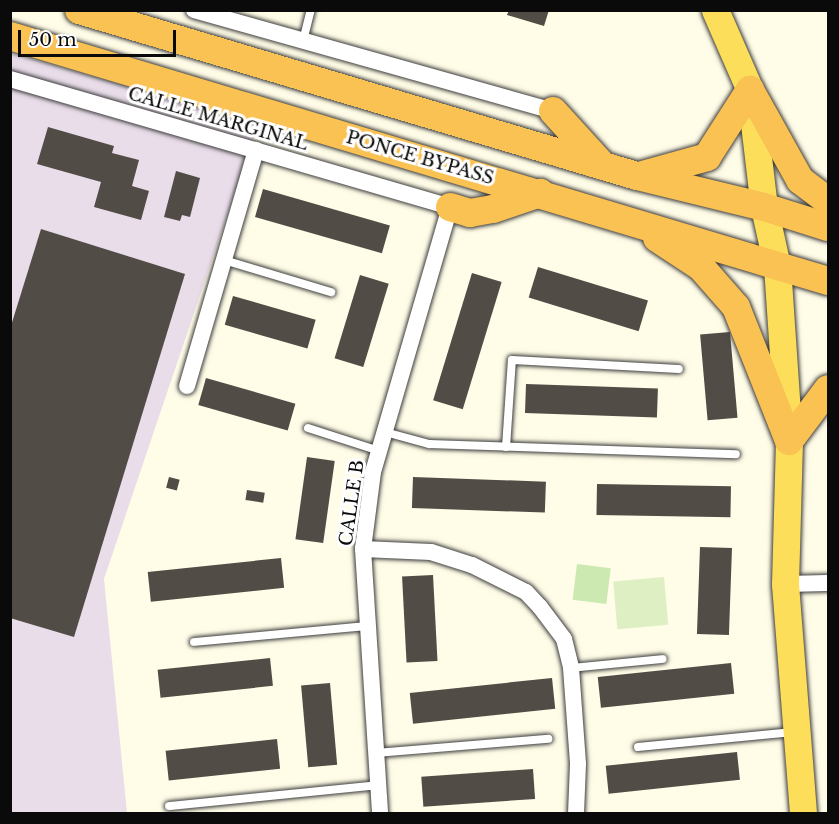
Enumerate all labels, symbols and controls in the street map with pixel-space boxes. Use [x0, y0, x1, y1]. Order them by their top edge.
scale bar [21, 18, 178, 56]
text: 50 m [29, 29, 77, 51]
street label: CALLE MARGINAL [125, 83, 311, 155]
street label: PONCE BYPASS [344, 127, 496, 189]
street label: CALLE B [335, 459, 369, 547]

